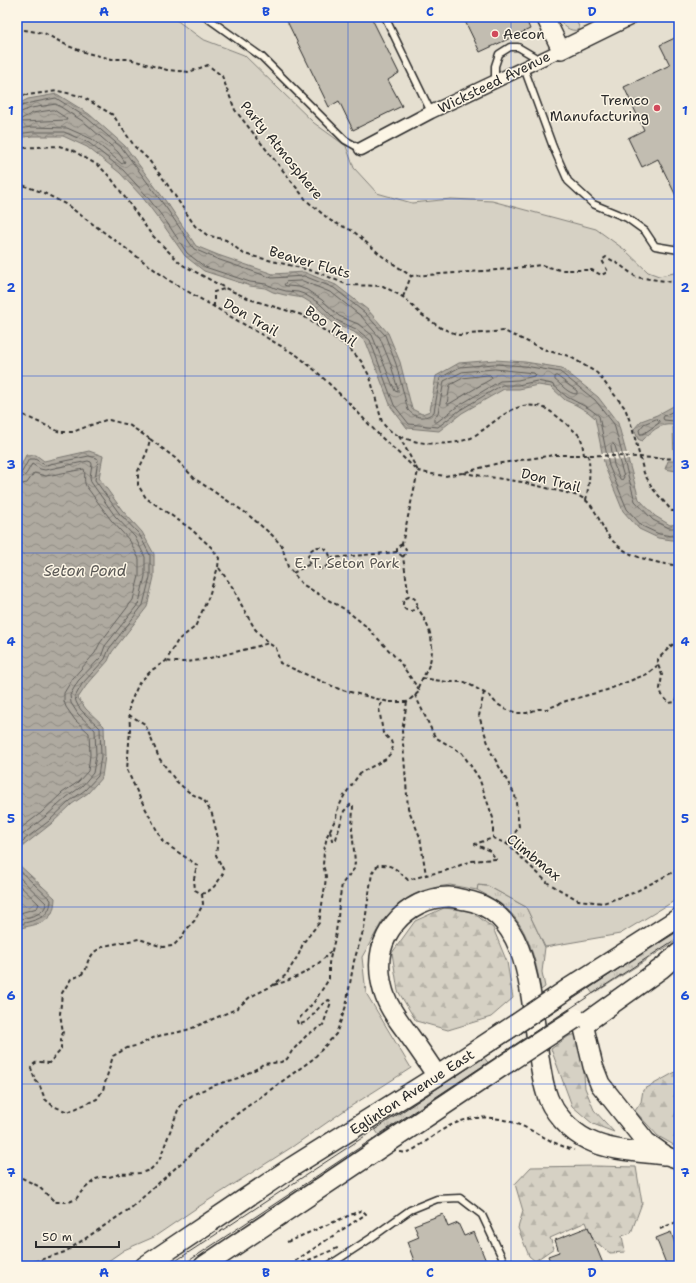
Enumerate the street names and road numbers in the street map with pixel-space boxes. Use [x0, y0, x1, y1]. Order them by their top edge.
street label: Wicksteed Avenue [435, 47, 553, 117]
street label: Party Atmosphere [237, 97, 327, 203]
street label: Beaver Flats [267, 242, 353, 282]
street label: Don Trail [220, 294, 282, 340]
street label: Boo Trail [301, 301, 361, 351]
street label: Don Trail [519, 464, 583, 496]
street label: Climbmax [503, 830, 565, 884]
street label: Eglinton Avenue East [346, 1045, 478, 1139]

